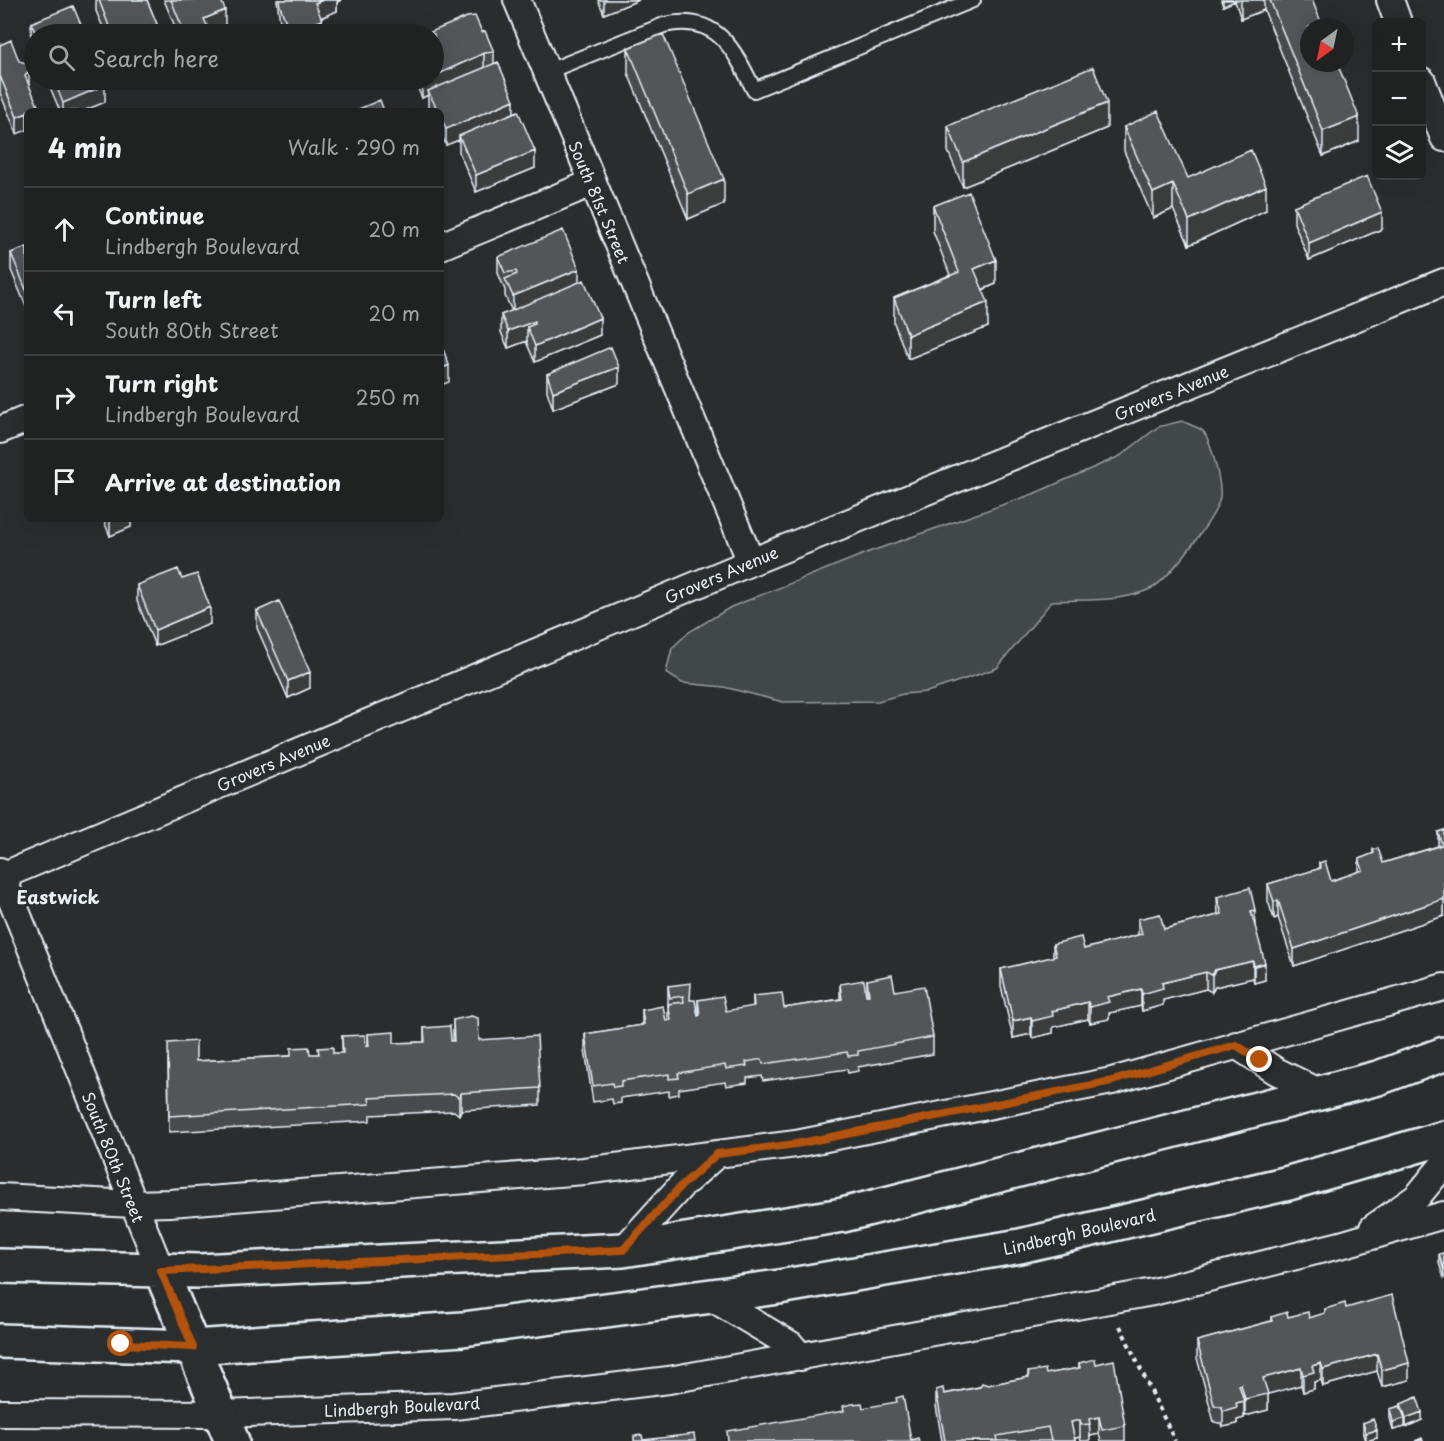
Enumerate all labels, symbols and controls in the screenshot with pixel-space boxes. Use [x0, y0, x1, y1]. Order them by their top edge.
north arrow [1300, 18, 1354, 72]
map controls [1372, 18, 1426, 180]
button: + [1372, 18, 1426, 72]
search box [24, 24, 444, 90]
icon: search [45, 41, 78, 74]
text: Search here [93, 41, 219, 74]
button: − [1372, 72, 1426, 126]
button: layers [1372, 126, 1426, 180]
text: 4 min [48, 128, 122, 167]
text: Walk · 290 m [288, 132, 420, 162]
street label: South 81st Street [563, 137, 637, 267]
text: Continue [105, 198, 204, 231]
icon: ahead [48, 213, 81, 246]
text: 20 m [368, 214, 420, 244]
text: Lindbergh Boulevard [105, 231, 300, 261]
text: Turn left [105, 282, 202, 315]
icon: left [48, 297, 81, 330]
text: 20 m [368, 298, 420, 328]
text: South 80th Street [105, 315, 278, 345]
street label: Grovers Avenue [1110, 358, 1232, 426]
text: Turn right [105, 366, 218, 399]
icon: right [48, 381, 81, 414]
text: 250 m [356, 382, 420, 412]
text: Lindbergh Boulevard [105, 399, 300, 429]
icon: arrive [48, 465, 81, 498]
text: Arrive at destination [105, 465, 341, 498]
street label: Grovers Avenue [661, 539, 782, 609]
street label: Grovers Avenue [213, 727, 334, 797]
district label: Eastwick [16, 883, 100, 910]
route end [1246, 1046, 1272, 1072]
street label: South 80th Street [77, 1088, 151, 1226]
street label: Lindbergh Boulevard [1000, 1202, 1158, 1260]
route start [107, 1330, 133, 1356]
street label: Lindbergh Boulevard [324, 1390, 481, 1422]

